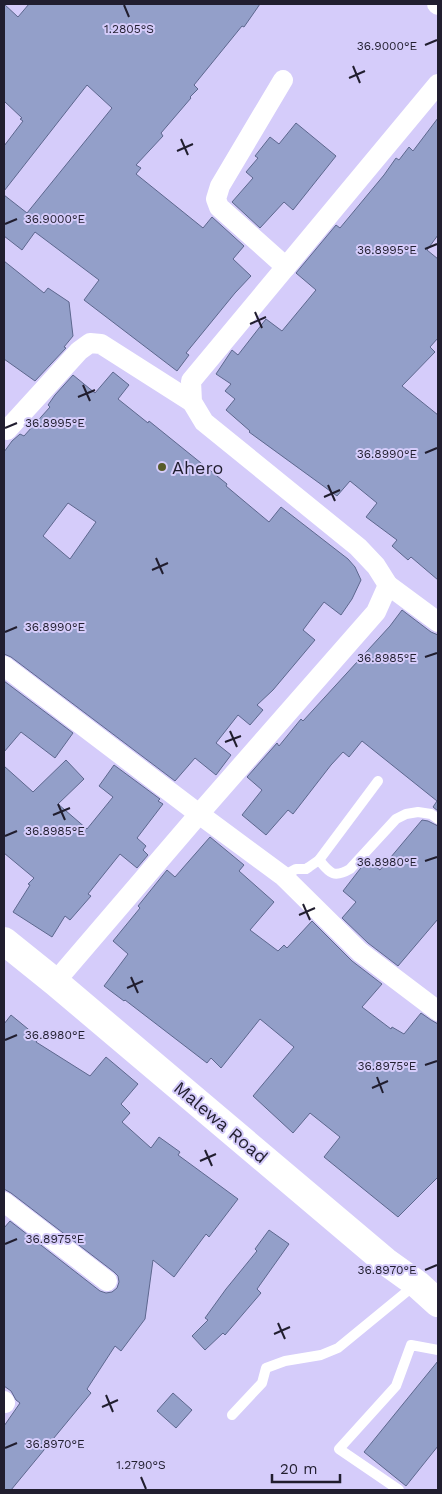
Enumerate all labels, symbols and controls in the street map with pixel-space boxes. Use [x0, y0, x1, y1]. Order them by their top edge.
text: 1.2805°S [104, 22, 154, 36]
text: 36.9000°E [357, 39, 418, 53]
text: 36.9000°E [25, 212, 86, 226]
text: 36.8995°E [357, 243, 417, 257]
text: 36.8995°E [25, 416, 85, 430]
text: 36.8990°E [357, 447, 418, 461]
place label: Ahero [172, 457, 223, 478]
marker: Ahero [156, 461, 168, 473]
text: 36.8990°E [25, 620, 86, 634]
text: 36.8985°E [357, 651, 417, 665]
text: 36.8985°E [25, 824, 85, 838]
text: 36.8980°E [357, 855, 418, 869]
text: 36.8980°E [25, 1028, 86, 1042]
text: 36.8975°E [358, 1059, 417, 1073]
street label: Malewa Road [170, 1077, 272, 1167]
text: 36.8975°E [26, 1232, 85, 1246]
text: 36.8970°E [357, 1263, 417, 1277]
text: 36.8970°E [25, 1437, 85, 1451]
scale bar [272, 1452, 340, 1484]
text: 1.2790°S [116, 1458, 166, 1472]
text: 20 m [280, 1460, 318, 1478]

